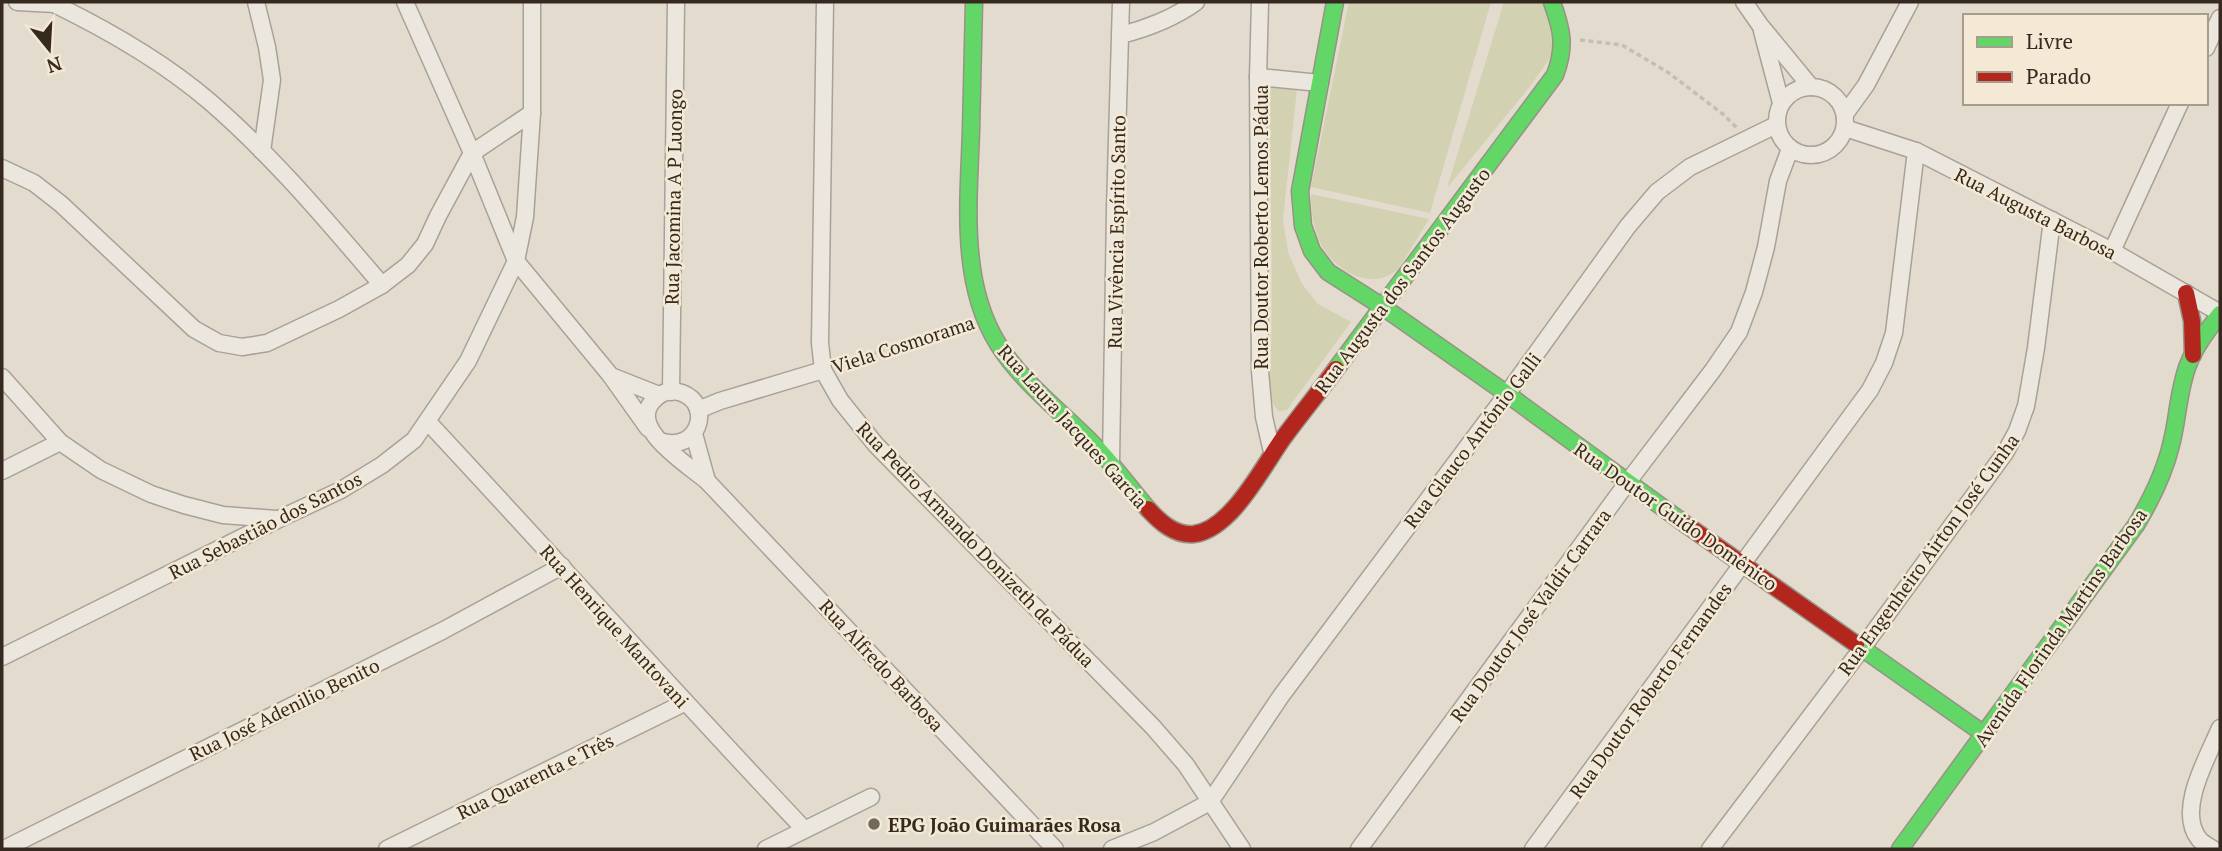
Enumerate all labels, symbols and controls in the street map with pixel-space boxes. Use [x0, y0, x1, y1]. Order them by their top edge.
north arrow [14, 14, 84, 84]
legend [1963, 14, 2208, 105]
text: Livre [2026, 27, 2073, 55]
text: N [43, 52, 65, 80]
text: Parado [2026, 62, 2091, 90]
street label: Rua Doutor Roberto Lemos Pádua [1248, 84, 1273, 369]
street label: Rua Jacomina A P Luongo [659, 89, 687, 305]
street label: Rua Vivência Espírito Santo [1101, 115, 1131, 349]
street label: Rua Augusta Barbosa [1951, 161, 2122, 265]
street label: Rua Augusta dos Santos Augusto [1309, 162, 1495, 398]
street label: Viela Cosmorama [829, 309, 978, 379]
street label: Rua Laura Jacques Garcia [993, 339, 1154, 513]
street label: Rua Glauco Antônio Galli [1398, 347, 1546, 533]
street label: Rua Pedro Armando Donizeth de Pádua [852, 416, 1101, 673]
street label: Rua Engenheiro Airton José Cunha [1832, 428, 2024, 680]
street label: Rua Doutor Guido Domênico [1569, 436, 1783, 596]
street label: Rua Sebastião dos Santos [164, 465, 366, 585]
street label: Rua Doutor José Valdir Carrara [1444, 503, 1616, 727]
street label: Avenida Florinda Martins Barbosa [1968, 503, 2152, 751]
street label: Rua Henrique Mantovani [535, 539, 695, 713]
street label: Rua Doutor Roberto Fernandes [1563, 577, 1737, 803]
street label: Rua Alfredo Barbosa [814, 594, 950, 737]
street label: Rua José Adenilio Benito [185, 652, 383, 766]
street label: Rua Quarenta e Três [452, 727, 618, 825]
place label: EPG João Guimarães Rosa [888, 812, 1121, 837]
marker: EPG João Guimarães Rosa [866, 816, 882, 832]

